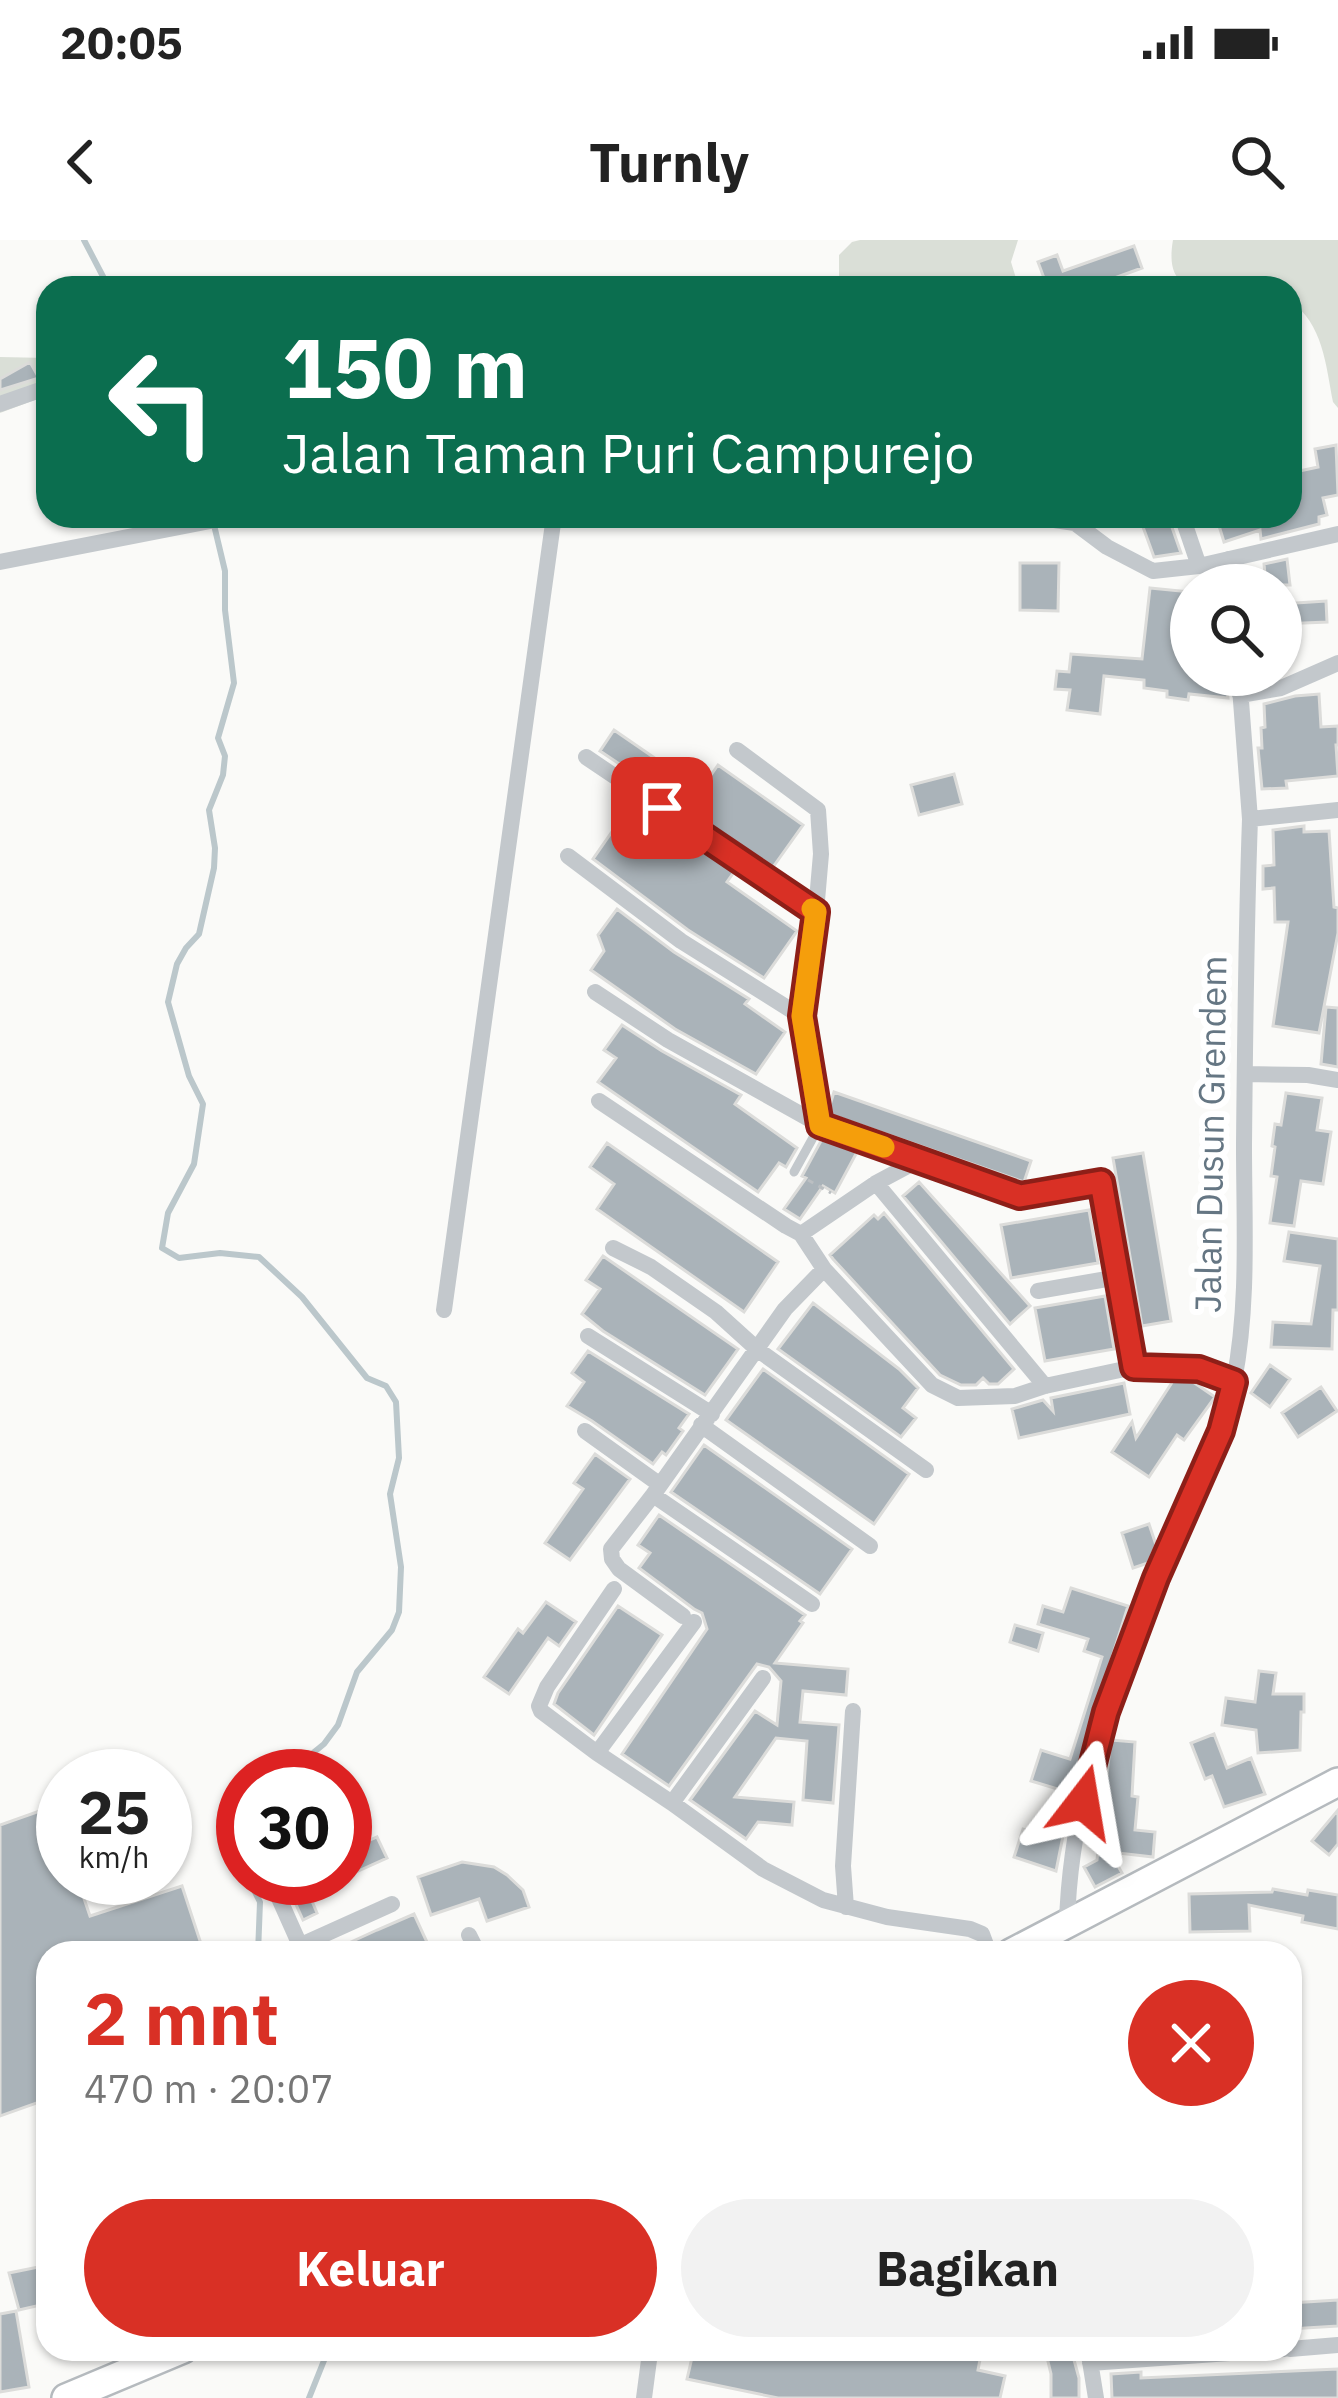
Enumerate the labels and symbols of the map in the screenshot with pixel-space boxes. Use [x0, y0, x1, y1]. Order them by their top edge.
pin [611, 757, 713, 859]
street label: Jalan Dusun Grendem [1183, 955, 1237, 1313]
position arrow [1020, 1739, 1146, 1865]
speed limit sign: 30 [216, 1749, 372, 1905]

